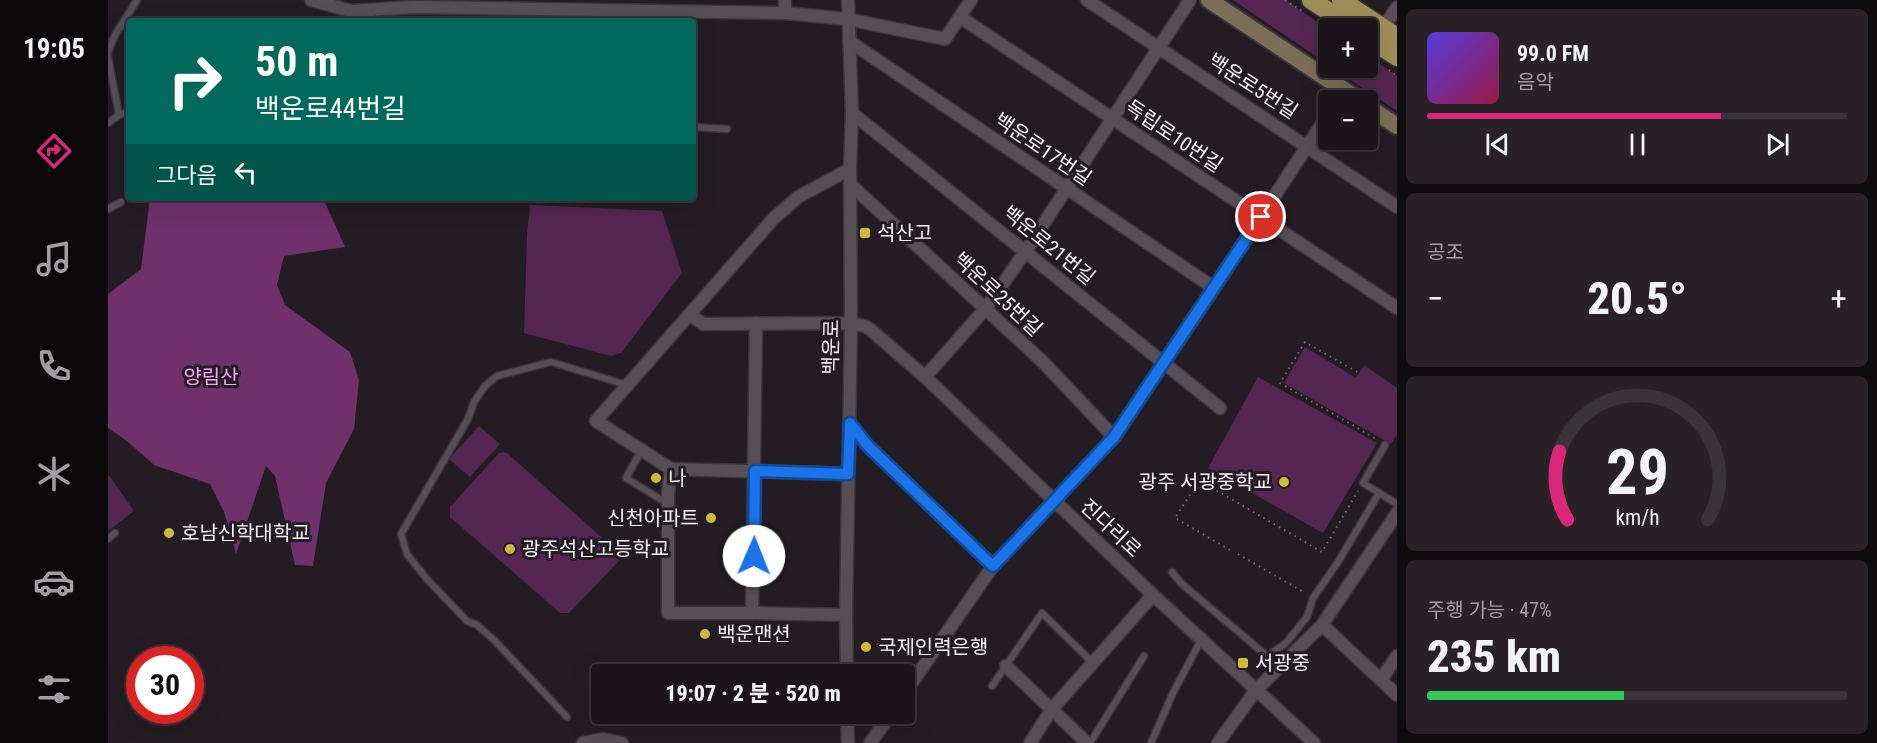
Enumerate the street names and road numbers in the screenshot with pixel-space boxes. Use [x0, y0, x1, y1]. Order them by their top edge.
street label: 백운로5번길 [1204, 48, 1302, 124]
street label: 독립로10번길 [1121, 95, 1227, 177]
street label: 백운로17번길 [990, 108, 1096, 190]
street label: 백운로21번길 [998, 201, 1100, 289]
street label: 백운로25번길 [949, 247, 1047, 341]
street label: 백운로 [819, 319, 843, 375]
street label: 진다리로 [1076, 494, 1146, 562]

